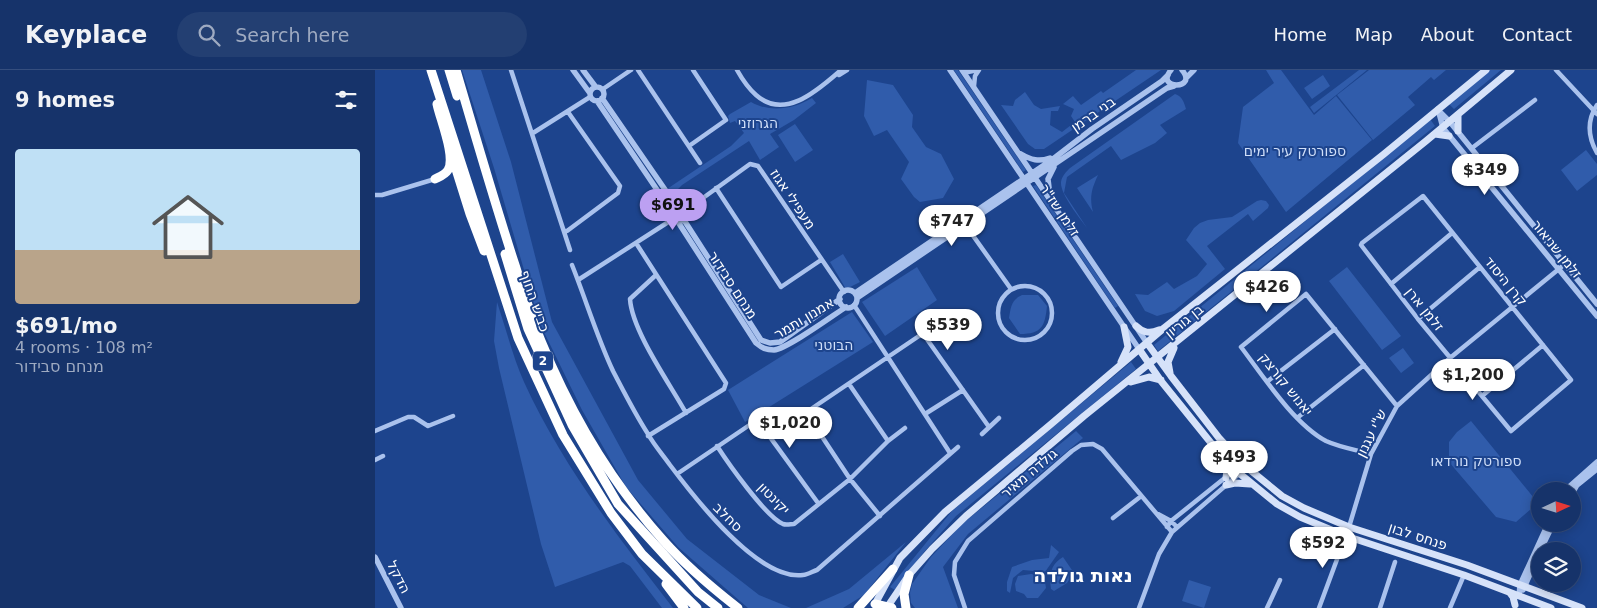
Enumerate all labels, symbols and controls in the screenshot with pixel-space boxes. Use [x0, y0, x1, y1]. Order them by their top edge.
search box [177, 12, 527, 57]
text: Keyplace [25, 21, 147, 49]
icon: search [195, 21, 223, 49]
text: Search here [235, 24, 349, 46]
text: Home [1274, 24, 1327, 45]
text: Map [1355, 24, 1393, 45]
text: About [1421, 24, 1474, 45]
text: Contact [1502, 24, 1572, 45]
icon: filters [332, 86, 360, 114]
text: 9 homes [15, 88, 115, 112]
street label: בני ברמן [1068, 93, 1118, 135]
park label: הגרוזני [738, 115, 778, 131]
park label: ספורטק עיר ימים [1244, 143, 1346, 159]
pin: $349 [1455, 154, 1515, 196]
text: $349 [1463, 160, 1507, 179]
street label: מעפילי אגוז [767, 166, 819, 232]
street label: זלמן שז"ר [1037, 181, 1083, 239]
icon: home [143, 182, 233, 272]
pin: $691 [643, 189, 703, 231]
text: $691 [651, 195, 695, 214]
pin: $747 [922, 204, 982, 247]
text: $747 [930, 211, 974, 230]
street label: זלמן שניאור [1529, 217, 1585, 281]
street label: מנחם סבידור [705, 248, 761, 322]
street label: קרן היסוד [1481, 253, 1531, 309]
street label: כביש החוף [517, 268, 553, 334]
pin: $426 [1237, 270, 1297, 313]
text: $426 [1245, 277, 1289, 296]
street label: זלמן ארן [1403, 284, 1448, 334]
street label: אמנון ותמר [771, 294, 837, 342]
street label: בן גוריון [1162, 301, 1206, 341]
pin: $539 [918, 308, 978, 351]
text: $691/mo [15, 314, 117, 338]
text: $539 [926, 315, 970, 334]
park label: הבוטני [815, 337, 853, 353]
text: 4 rooms · 108 m² [15, 338, 153, 357]
street label: יאנוש קורצק [1256, 349, 1316, 419]
road number: 2 [533, 352, 553, 370]
text: מנחם סבידור [15, 357, 104, 376]
pin: $1,200 [1432, 358, 1514, 401]
text: $1,200 [1442, 365, 1504, 384]
pin: $1,020 [749, 406, 831, 449]
street label: ש"י עגנון [1352, 406, 1390, 460]
text: $1,020 [759, 413, 821, 432]
pin: $493 [1204, 440, 1264, 483]
street label: גולדה מאיר [998, 445, 1061, 501]
text: $493 [1212, 447, 1256, 466]
park label: ספורטק נורדאו [1430, 453, 1522, 469]
street label: יקינטון [755, 479, 793, 517]
north arrow [1531, 482, 1581, 532]
map controls [1531, 482, 1581, 592]
street label: סחלב [710, 499, 746, 535]
street label: פנחס לבון [1387, 519, 1449, 553]
pin: $592 [1293, 526, 1353, 569]
text: $592 [1301, 533, 1345, 552]
button: layers [1531, 542, 1581, 592]
street label: הדקל [384, 558, 414, 596]
district label: נאות גולדה [1033, 564, 1133, 586]

